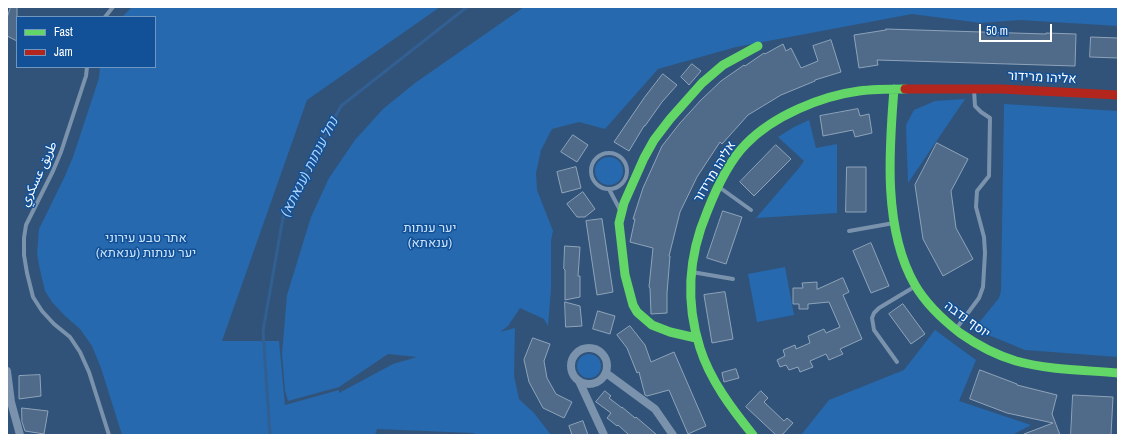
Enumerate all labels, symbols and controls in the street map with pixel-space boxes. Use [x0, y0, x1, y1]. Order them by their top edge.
legend [16, 16, 156, 68]
scale bar [981, 16, 1054, 42]
text: 50 m [986, 23, 1008, 39]
text: Fast [54, 24, 73, 40]
text: Jam [54, 44, 73, 60]
street label: אליהו מרידור [1007, 68, 1077, 88]
water label: נחל ענתות (ענאתא) [278, 114, 342, 220]
street label: אליהו מרידור [691, 138, 739, 206]
street label: طريق عسكري [17, 139, 61, 209]
park label: יער ענתות (ענאתא) [403, 221, 457, 252]
park label: אתר טבע עירוני יער ענתות (ענאתא) [96, 231, 196, 262]
street label: יוסף נדבה [941, 298, 993, 342]

